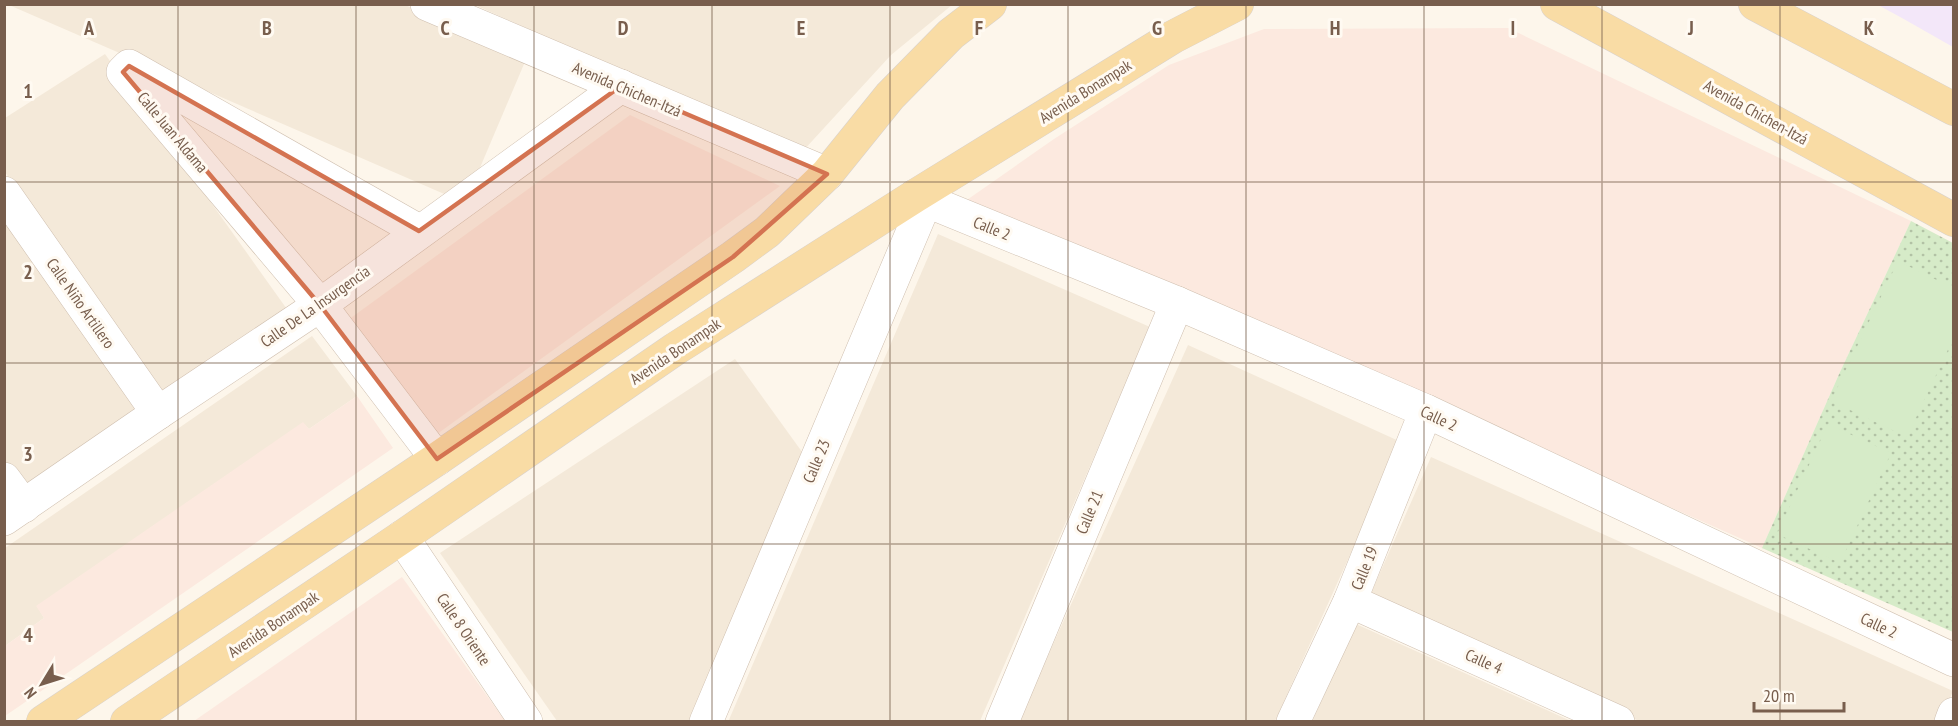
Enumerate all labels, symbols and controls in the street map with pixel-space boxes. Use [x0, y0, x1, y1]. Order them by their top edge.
text: A [83, 15, 95, 41]
text: B [262, 15, 272, 41]
text: C [440, 15, 450, 41]
text: D [618, 15, 629, 41]
text: E [797, 15, 805, 41]
text: F [975, 15, 983, 41]
text: G [1152, 15, 1162, 41]
text: H [1330, 15, 1340, 41]
text: I [1511, 15, 1515, 41]
text: J [1687, 15, 1694, 41]
text: K [1864, 15, 1875, 41]
street label: Avenida Bonampak [1035, 54, 1135, 127]
street label: Avenida Chichen-Itzá [570, 57, 684, 121]
street label: Avenida Chichen-Itzá [1700, 75, 1812, 149]
text: 1 [23, 78, 33, 104]
street label: Calle Juan Aldama [133, 87, 213, 177]
street label: Calle 2 [971, 212, 1013, 244]
street label: Calle Niño Artillero [43, 254, 120, 352]
text: 2 [23, 259, 33, 285]
street label: Calle De La Insurgencia [256, 261, 374, 351]
street label: Avenida Bonampak [626, 313, 725, 389]
street label: Calle 2 [1417, 401, 1461, 435]
street label: Calle 23 [798, 436, 834, 486]
text: 3 [23, 441, 33, 467]
street label: Calle 21 [1071, 487, 1107, 537]
street label: Calle 19 [1346, 543, 1382, 593]
street label: Avenida Bonampak [224, 586, 323, 662]
street label: Calle 8 Oriente [433, 589, 495, 669]
street label: Calle 2 [1857, 608, 1901, 642]
text: 4 [23, 622, 33, 648]
street label: Calle 4 [1462, 644, 1506, 678]
north arrow [12, 654, 72, 714]
scale bar [1754, 675, 1844, 713]
text: N [20, 684, 41, 703]
text: 20 m [1763, 684, 1795, 707]

